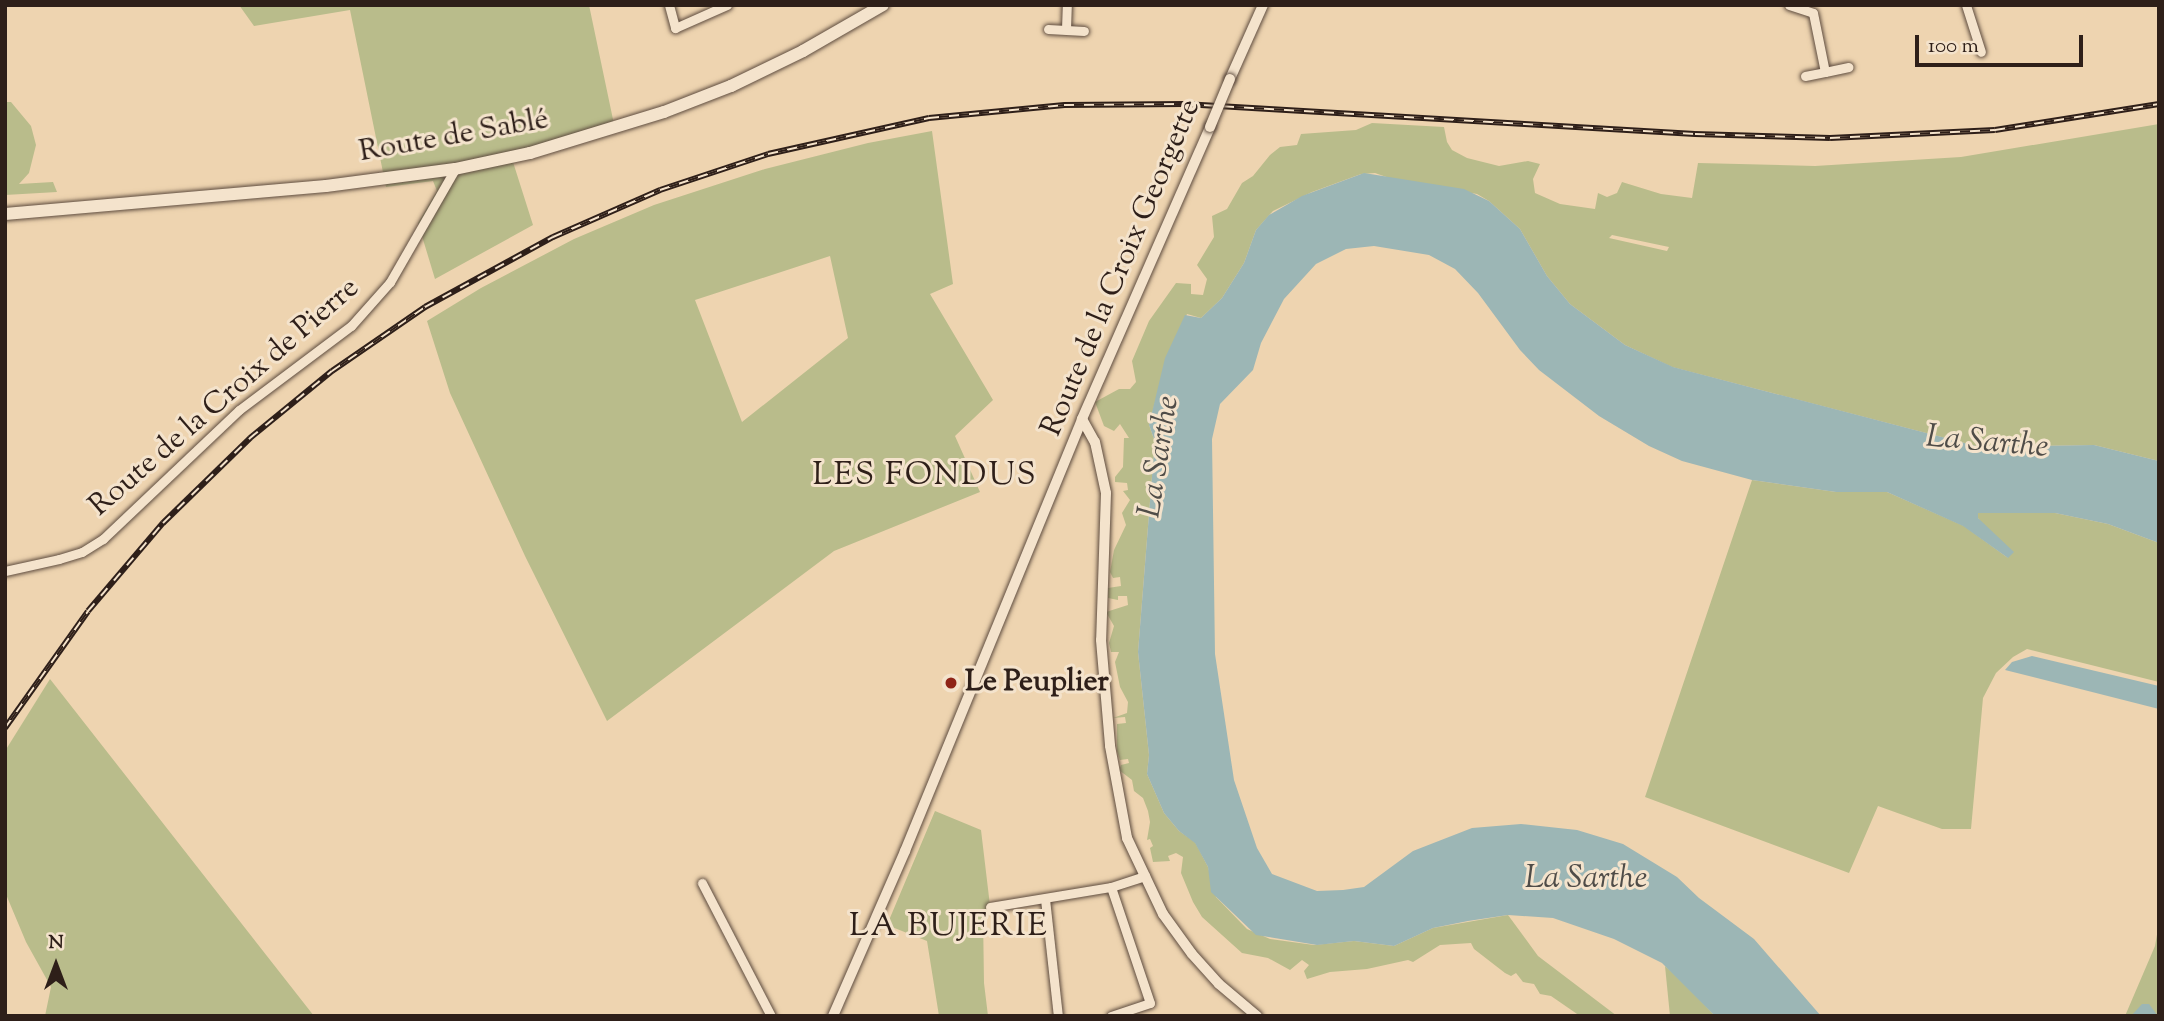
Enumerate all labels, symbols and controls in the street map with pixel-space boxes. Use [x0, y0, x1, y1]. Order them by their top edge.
scale bar [1919, 21, 2087, 65]
text: 100 m [1928, 32, 1979, 62]
street label: Route de la Croix Georgette [1035, 94, 1209, 442]
street label: Route de Sablé [356, 103, 552, 171]
street label: Route de la Croix de Pierre [83, 271, 367, 525]
water label: La Sarthe [1131, 393, 1189, 521]
water label: La Sarthe [1924, 419, 2050, 467]
district label: LES FONDUS [814, 457, 1036, 495]
place label: Le Peuplier [965, 665, 1109, 701]
marker: Le Peuplier [943, 675, 959, 691]
water label: La Sarthe [1525, 860, 1647, 898]
district label: LA BUJERIE [850, 908, 1048, 946]
north arrow [21, 930, 91, 1000]
text: N [48, 930, 64, 957]

